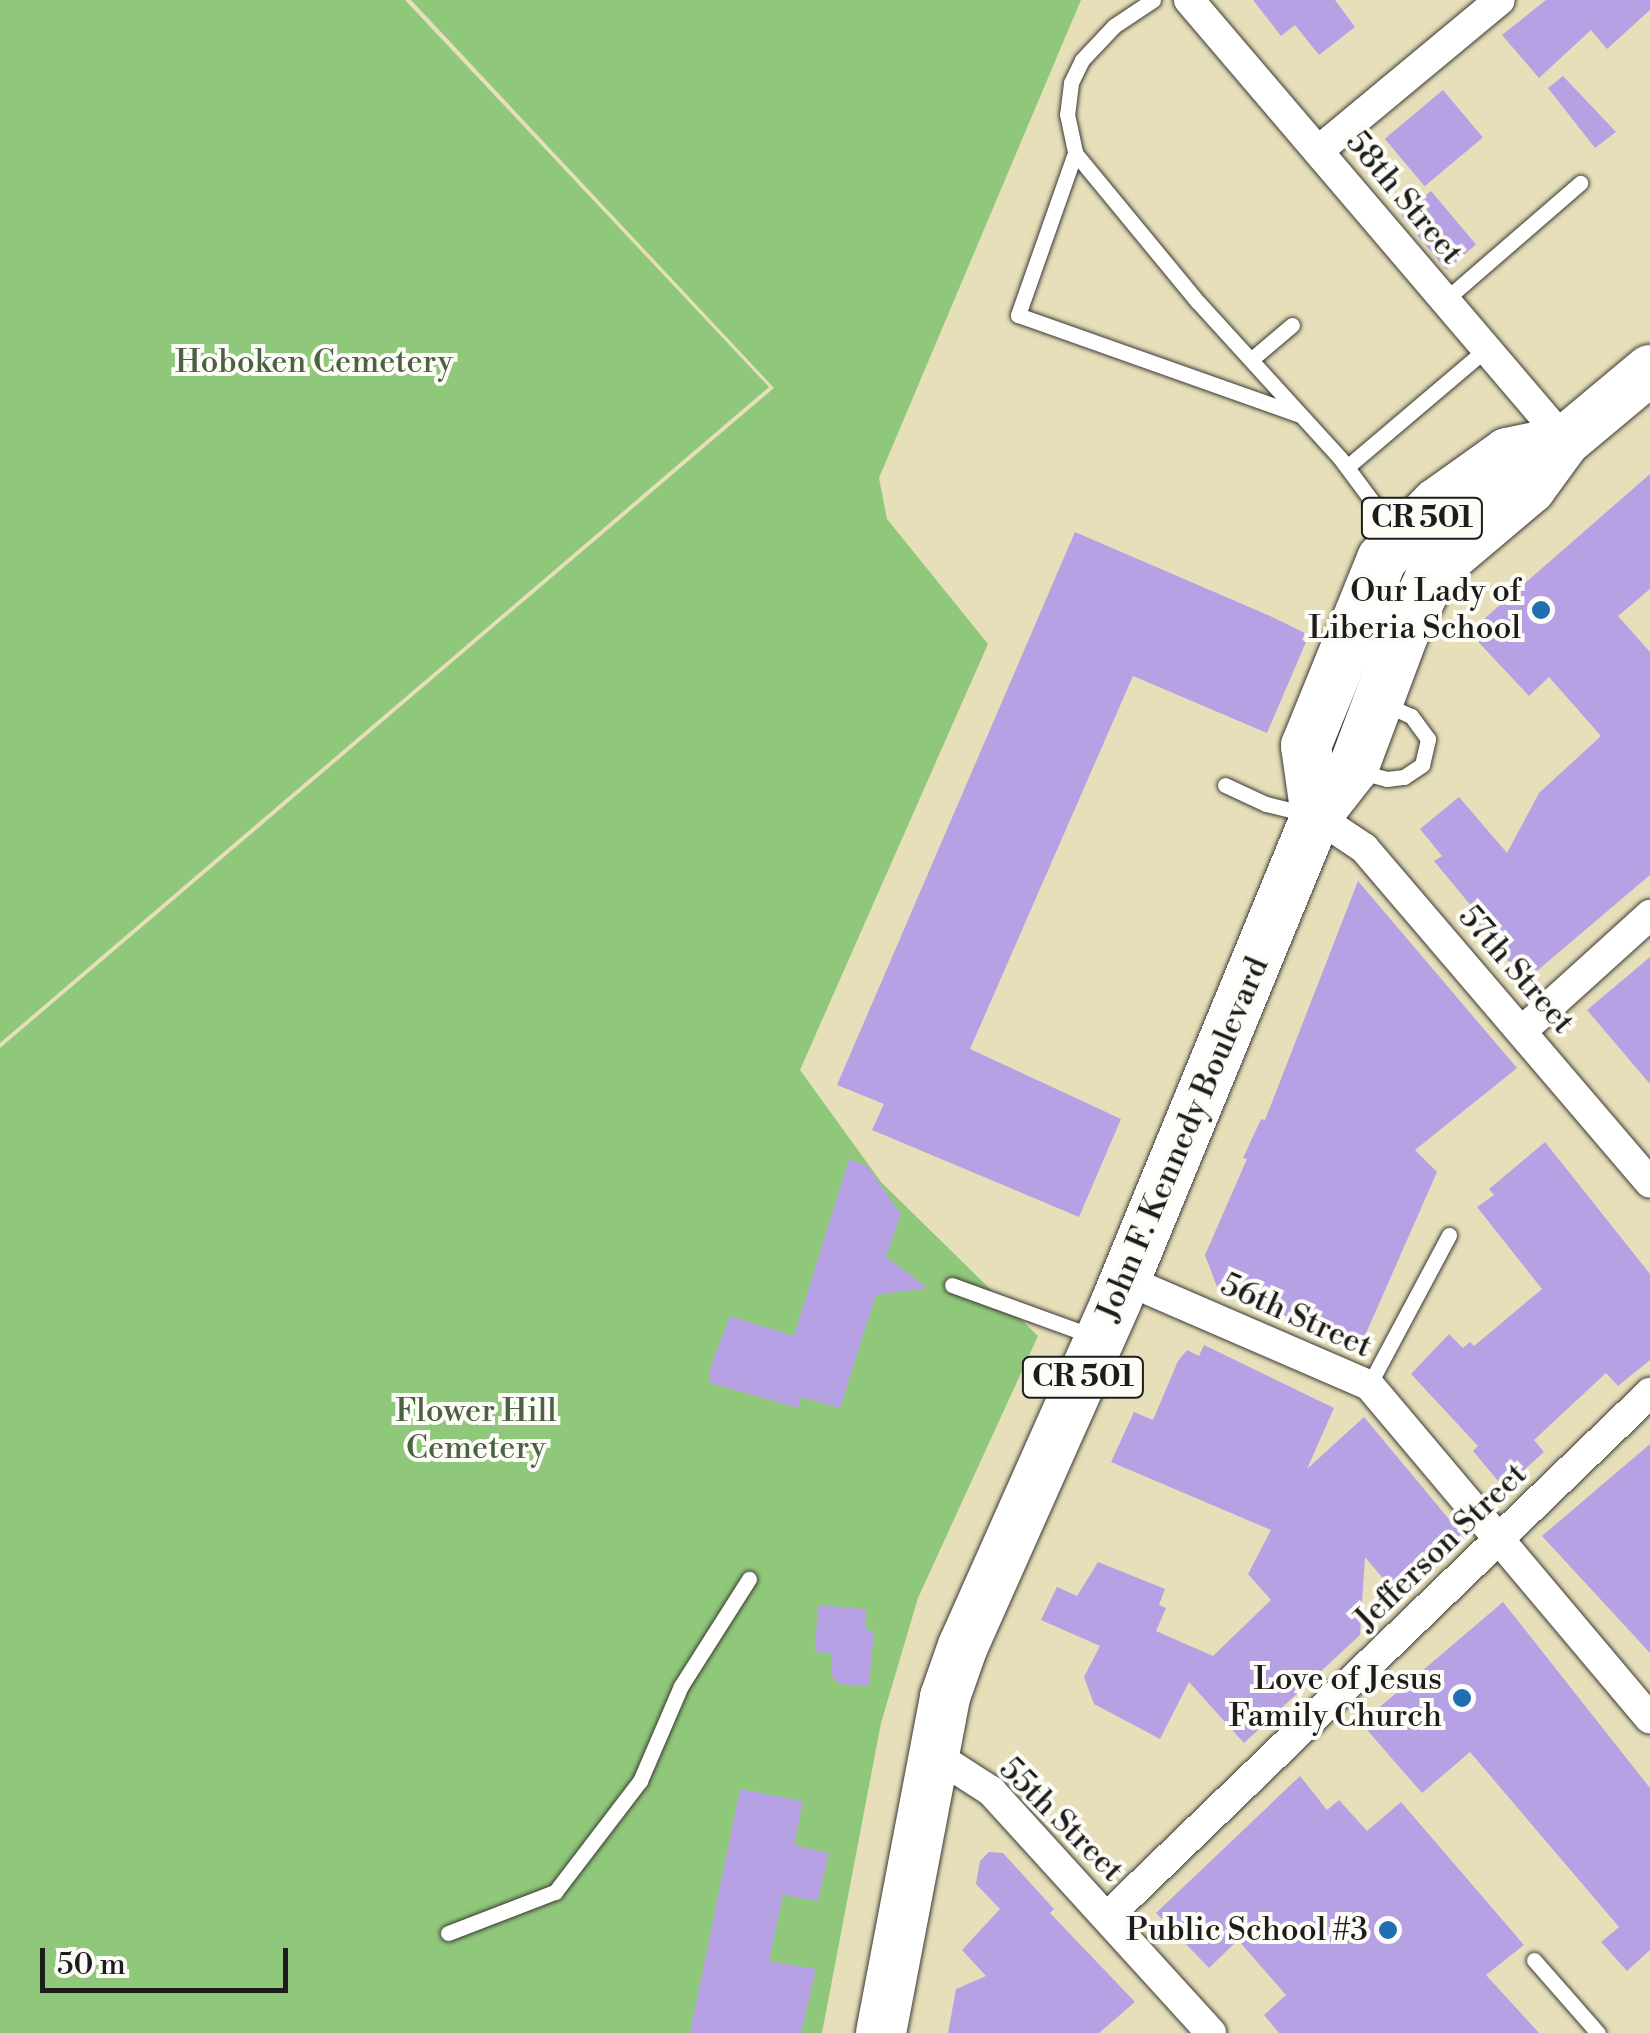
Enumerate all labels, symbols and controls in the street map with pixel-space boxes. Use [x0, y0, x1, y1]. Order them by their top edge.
street label: 58th Street [1337, 124, 1471, 272]
park label: Hoboken Cemetery [175, 343, 453, 381]
road number: CR 501 [1360, 493, 1484, 543]
place label: Our Lady of Liberia School [1308, 573, 1521, 648]
marker: Our Lady of Liberia School [1530, 599, 1552, 621]
street label: 57th Street [1450, 898, 1582, 1042]
street label: John F. Kennedy Boulevard [1089, 952, 1277, 1326]
street label: 56th Street [1215, 1266, 1377, 1366]
road number: CR 501 [1020, 1352, 1146, 1402]
park label: Flower Hill Cemetery [395, 1393, 557, 1468]
street label: Jefferson Street [1347, 1455, 1535, 1639]
place label: Love of Jesus Family Church [1229, 1661, 1442, 1736]
marker: Love of Jesus Family Church [1451, 1687, 1473, 1709]
street label: 55th Street [991, 1750, 1131, 1890]
place label: Public School #3 [1126, 1911, 1368, 1949]
marker: Public School #3 [1377, 1919, 1399, 1941]
scale bar [45, 1928, 292, 1990]
text: 50 m [57, 1946, 126, 1984]

